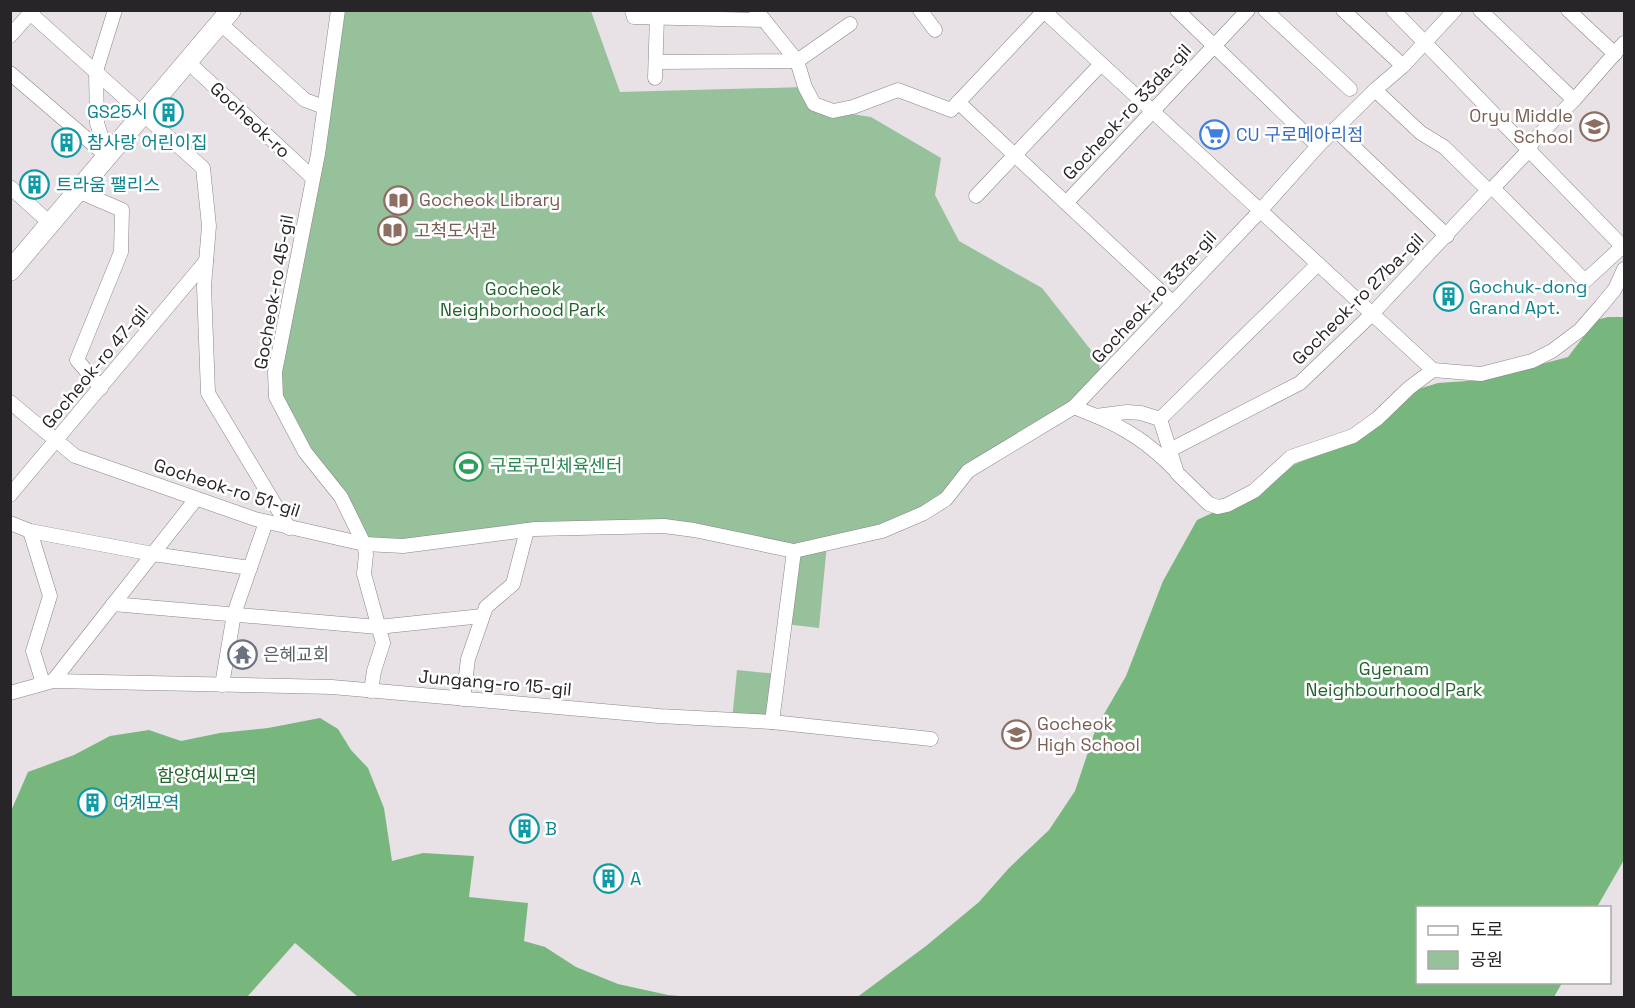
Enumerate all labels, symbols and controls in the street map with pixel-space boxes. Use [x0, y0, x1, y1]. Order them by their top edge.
street label: Gocheok-ro 33da-gil [1057, 39, 1196, 185]
street label: Gocheok-ro [205, 77, 295, 163]
building icon: GS25시 [153, 96, 185, 128]
place label: GS25시 [87, 100, 148, 123]
place label: Oryu Middle School [1469, 104, 1573, 148]
school or university icon: Oryu Middle School [1578, 110, 1610, 142]
supermarket icon: CU 구로메아리점 [1199, 119, 1231, 151]
place label: CU 구로메아리점 [1236, 123, 1364, 146]
building icon: 참사랑 어린이집 [50, 127, 82, 159]
place label: 참사랑 어린이집 [87, 131, 208, 154]
building icon: 트라움 팰리스 [19, 169, 51, 201]
place label: 트라움 팰리스 [56, 173, 160, 196]
library icon: Gocheok Library [382, 184, 414, 216]
place label: Gocheok Library [419, 188, 560, 211]
street label: Gocheok-ro 45-gil [249, 213, 298, 371]
library icon: 고척도서관 [377, 215, 409, 247]
place label: 고척도서관 [414, 219, 497, 242]
street label: Gocheok-ro 33ra-gil [1086, 226, 1221, 368]
street label: Gocheok-ro 27ba-gil [1287, 228, 1428, 369]
place label: Gochuk-dong Grand Apt. [1469, 275, 1587, 319]
park label: Gocheok Neighborhood Park [440, 277, 606, 321]
building icon: Gochuk-dong Grand Apt. [1432, 281, 1464, 313]
street label: Gocheok-ro 47-gil [36, 300, 153, 433]
sports icon: 구로구민체육센터 [453, 450, 485, 482]
street label: Gocheok-ro 51-gil [151, 453, 303, 522]
place label: 구로구민체육센터 [490, 454, 622, 477]
temple icon: 은혜교회 [226, 639, 258, 671]
place label: 은혜교회 [263, 643, 329, 666]
park label: Gyenam Neighbourhood Park [1305, 657, 1483, 701]
street label: Jungang-ro 15-gil [417, 664, 573, 701]
place label: Gocheok High School [1037, 712, 1140, 756]
school or university icon: Gocheok High School [1000, 718, 1032, 750]
park label: 함양여씨묘역 [157, 764, 257, 787]
building icon: 여계묘역 [76, 787, 108, 819]
place label: 여계묘역 [113, 791, 179, 814]
building icon: B [508, 813, 540, 845]
place label: B [545, 817, 557, 840]
building icon: A [593, 863, 625, 895]
place label: A [630, 867, 641, 890]
legend [1416, 906, 1611, 984]
text: 도로 [1470, 918, 1503, 941]
text: 공원 [1470, 948, 1503, 971]

